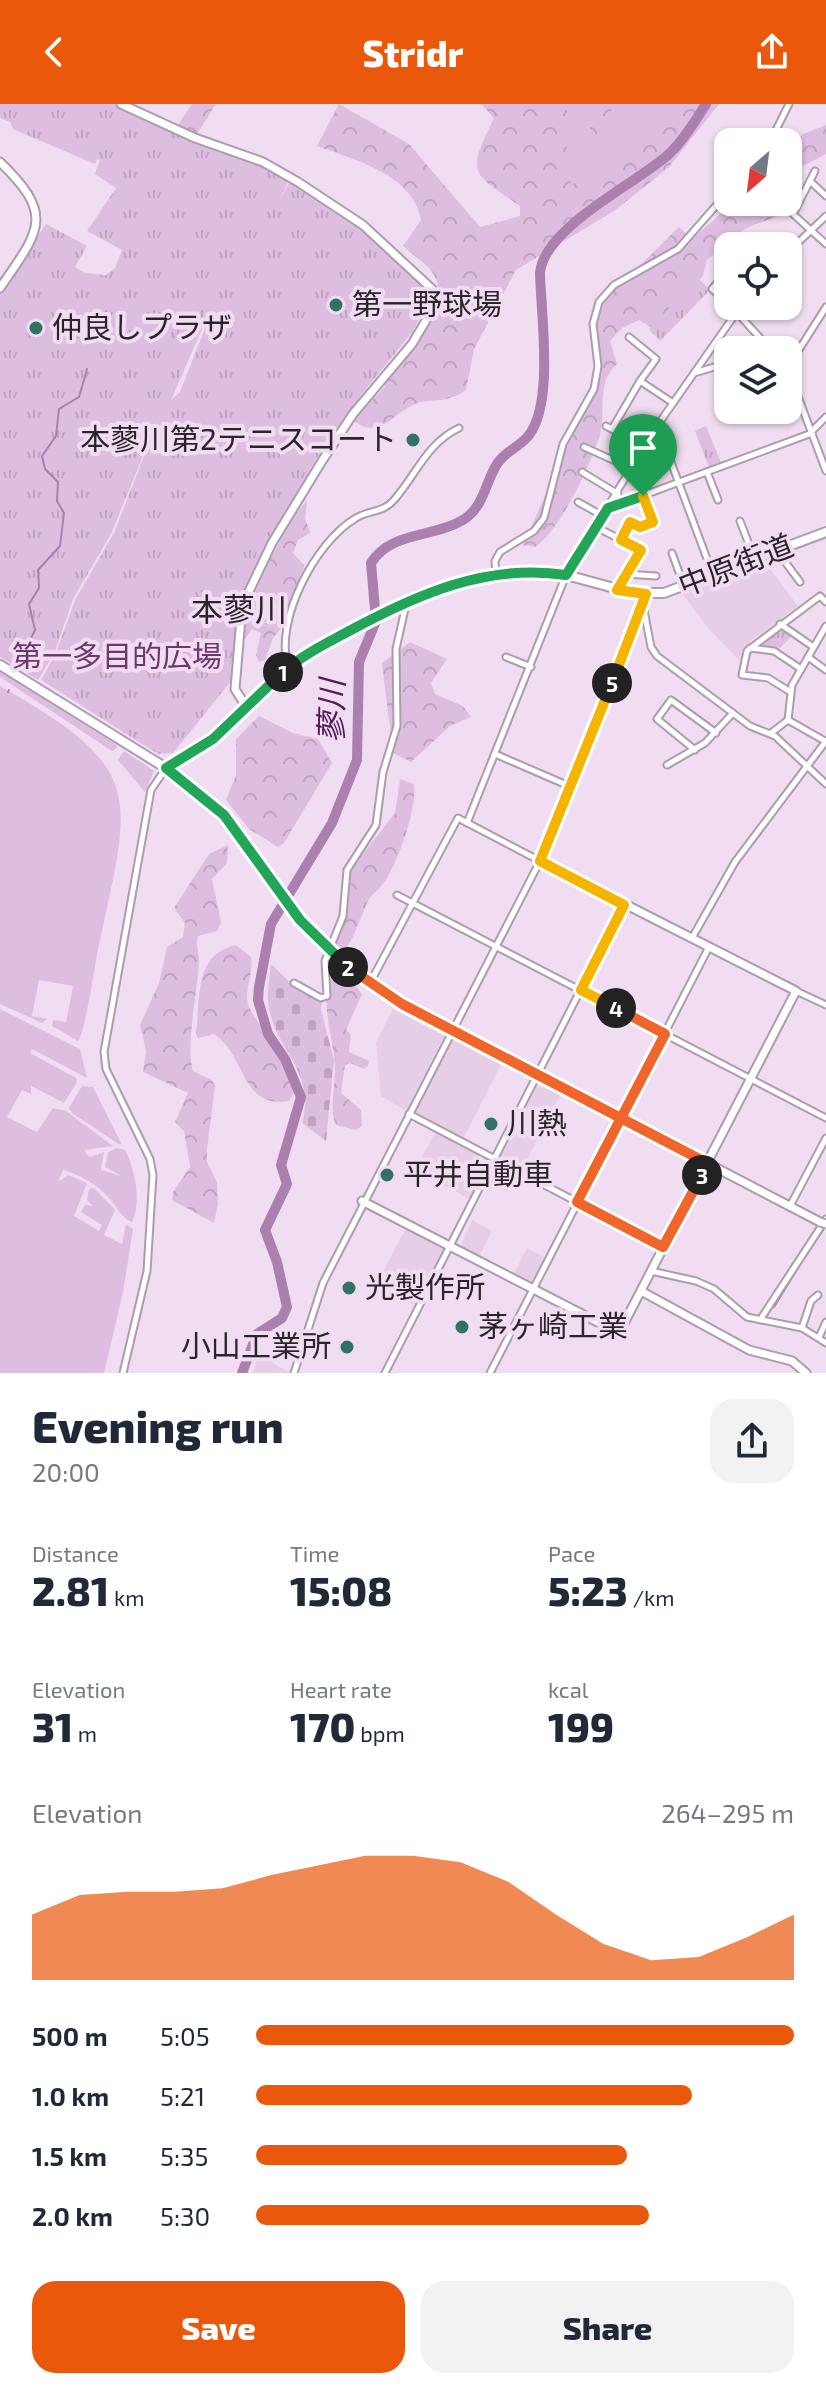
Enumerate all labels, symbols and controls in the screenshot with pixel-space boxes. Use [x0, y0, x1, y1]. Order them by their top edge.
icon: back [32, 30, 76, 74]
icon: share [750, 30, 794, 74]
text: Stridr [363, 31, 463, 74]
north arrow [714, 128, 802, 216]
map controls [714, 128, 802, 424]
button: locate [714, 232, 802, 320]
place label: 第一野球場 [352, 285, 502, 321]
marker: 第一野球場 [327, 296, 345, 314]
place label: 仲良しプラザ [52, 308, 232, 344]
marker: 仲良しプラザ [27, 319, 45, 337]
button: layers [714, 336, 802, 424]
pin [609, 414, 677, 496]
place label: 本蓼川第2テニスコート [80, 420, 397, 456]
icon: arrive [621, 426, 665, 470]
marker: 本蓼川第2テニスコート [404, 431, 422, 449]
street label: 中原街道 [673, 526, 798, 602]
district label: 本蓼川 [191, 589, 287, 627]
park label: 第一多目的広場 [12, 637, 222, 673]
pin: 1 [263, 652, 303, 692]
text: 1 [278, 659, 288, 685]
pin: 5 [592, 663, 632, 703]
text: 5 [606, 670, 618, 696]
water label: 蓼川 [310, 676, 350, 743]
pin: 2 [328, 947, 368, 987]
text: 2 [342, 954, 354, 980]
pin: 4 [596, 988, 636, 1028]
text: 4 [609, 995, 623, 1021]
place label: 川熱 [507, 1104, 567, 1140]
marker: 川熱 [482, 1115, 500, 1133]
place label: 平井自動車 [403, 1155, 553, 1191]
pin: 3 [682, 1155, 722, 1195]
text: 3 [696, 1162, 708, 1188]
marker: 平井自動車 [378, 1166, 396, 1184]
place label: 光製作所 [365, 1268, 485, 1304]
marker: 光製作所 [340, 1279, 358, 1297]
place label: 茅ヶ崎工業 [478, 1307, 628, 1343]
marker: 茅ヶ崎工業 [453, 1318, 471, 1336]
place label: 小山工業所 [181, 1327, 331, 1363]
marker: 小山工業所 [338, 1338, 356, 1356]
text: Evening run [32, 1399, 284, 1452]
button: share [710, 1399, 794, 1483]
text: 20:00 [32, 1456, 100, 1487]
text: Distance [32, 1540, 119, 1566]
text: Time [290, 1540, 339, 1566]
text: Pace [548, 1540, 595, 1566]
text: 2.81 [32, 1566, 109, 1614]
text: 15:08 [290, 1566, 392, 1614]
text: 5:23 [548, 1566, 628, 1614]
text: km [109, 1584, 144, 1610]
text: /km [628, 1584, 675, 1610]
text: Elevation [32, 1676, 125, 1702]
text: Heart rate [290, 1676, 392, 1702]
text: kcal [548, 1676, 588, 1702]
text: 31 [32, 1702, 73, 1750]
text: 170 [290, 1702, 355, 1750]
text: 199 [548, 1702, 614, 1750]
text: m [73, 1720, 97, 1746]
text: bpm [355, 1720, 405, 1746]
text: Elevation [32, 1797, 142, 1828]
text: 264–295 m [661, 1797, 794, 1828]
text: 500 m [32, 2020, 108, 2051]
text: 5:05 [160, 2020, 210, 2051]
text: 1.0 km [32, 2080, 109, 2111]
text: 5:21 [160, 2080, 205, 2111]
text: 1.5 km [32, 2140, 107, 2171]
text: 5:35 [160, 2140, 208, 2171]
text: 2.0 km [32, 2200, 113, 2231]
text: 5:30 [160, 2200, 210, 2231]
button: Save [32, 2281, 405, 2373]
button: Share [421, 2281, 794, 2373]

